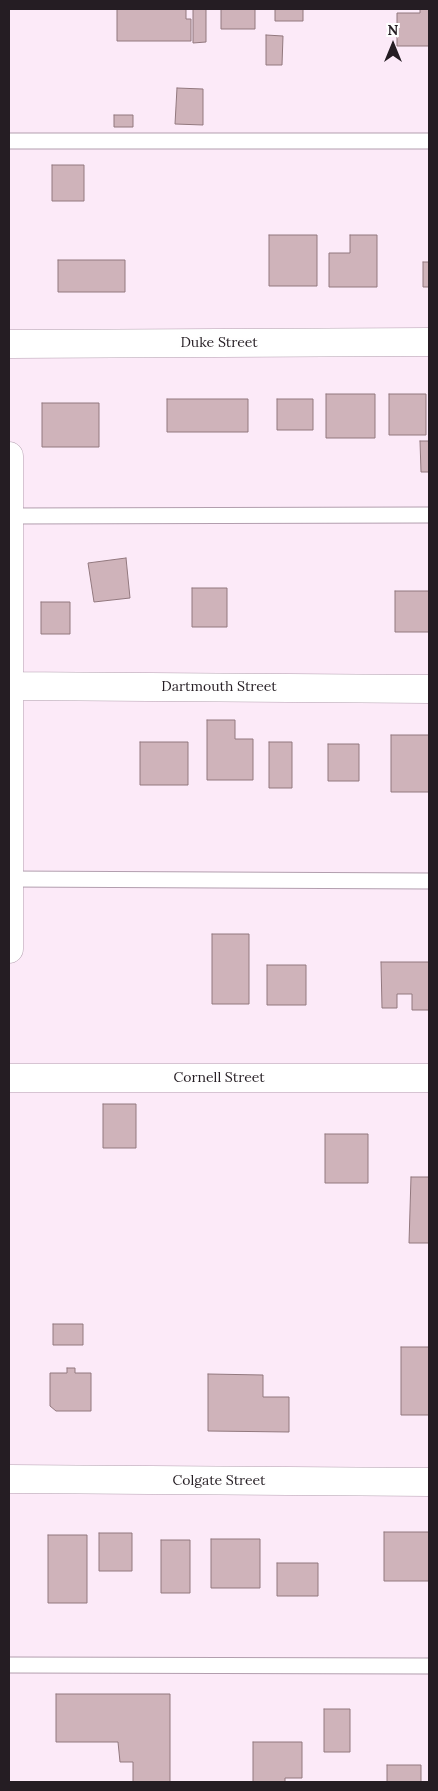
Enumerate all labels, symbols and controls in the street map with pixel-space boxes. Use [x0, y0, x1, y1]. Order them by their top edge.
north arrow [368, 20, 418, 70]
text: N [388, 21, 398, 39]
street label: Duke Street [180, 335, 258, 351]
street label: Dartmouth Street [161, 679, 277, 695]
street label: Cornell Street [173, 1070, 265, 1086]
street label: Colgate Street [172, 1473, 266, 1489]

